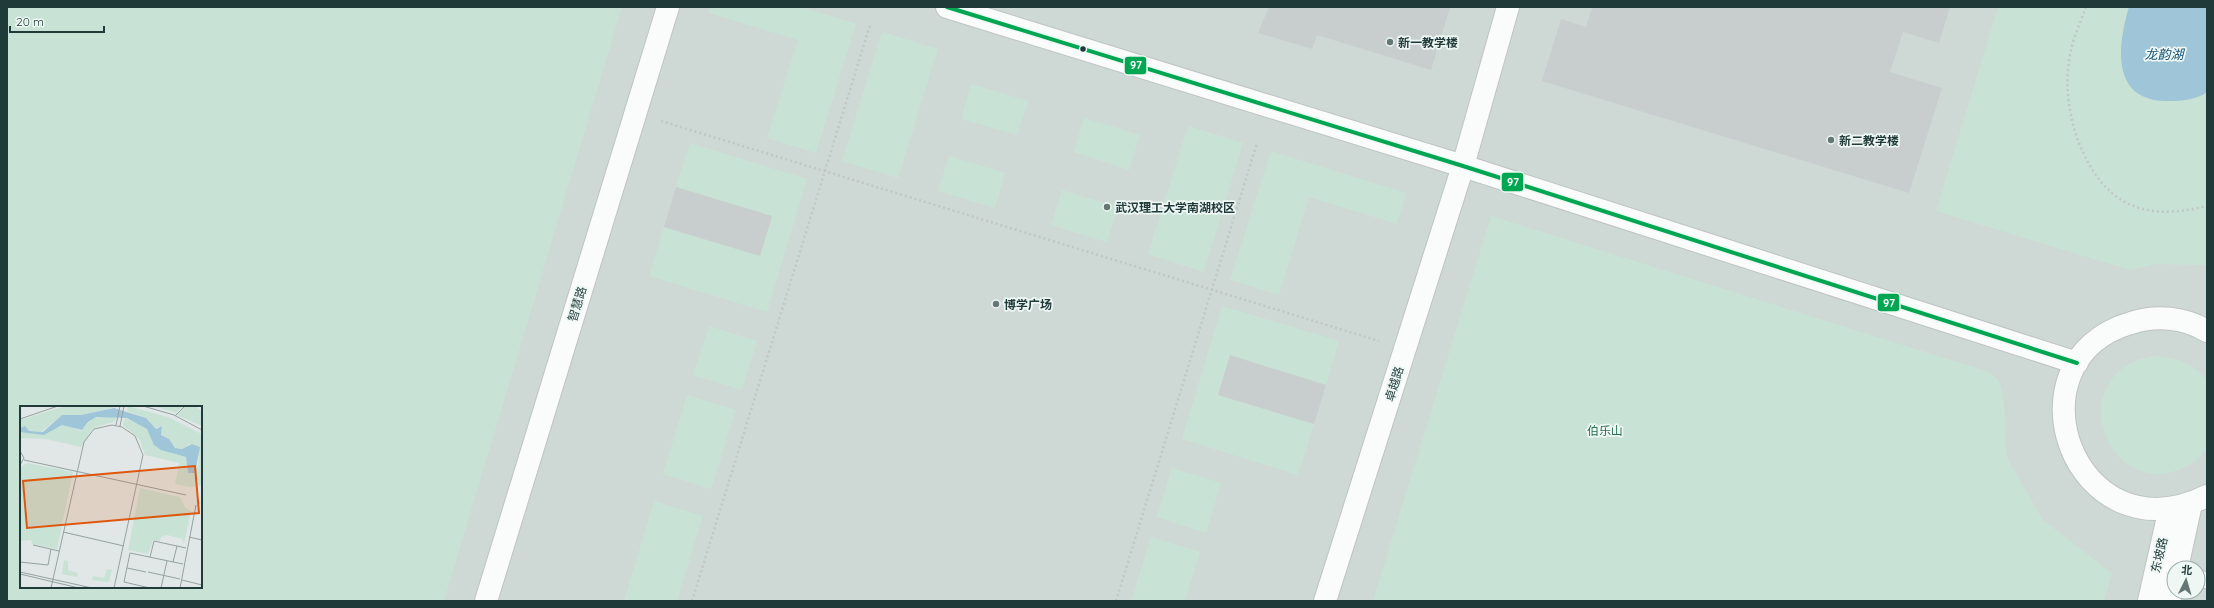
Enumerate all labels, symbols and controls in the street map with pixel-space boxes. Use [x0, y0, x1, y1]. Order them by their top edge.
scale bar [10, 8, 104, 34]
text: 20 m [16, 14, 44, 29]
place label: 新一教学楼 [1398, 35, 1458, 50]
marker: 新一教学楼 [1385, 37, 1395, 47]
unlabelled marker [1078, 44, 1088, 54]
water label: 龙韵湖 [2144, 46, 2185, 62]
line badge: 97 [1124, 56, 1147, 75]
text: 97 [1130, 58, 1142, 72]
place label: 新二教学楼 [1839, 133, 1899, 148]
marker: 新二教学楼 [1826, 135, 1836, 145]
line badge: 97 [1501, 172, 1524, 192]
text: 97 [1507, 175, 1519, 189]
place label: 武汉理工大学南湖校区 [1115, 200, 1235, 215]
marker: 武汉理工大学南湖校区 [1102, 202, 1112, 212]
street label: 智慧路 [565, 285, 589, 323]
line badge: 97 [1877, 293, 1900, 312]
text: 97 [1883, 296, 1895, 310]
place label: 博学广场 [1004, 297, 1052, 312]
marker: 博学广场 [991, 299, 1001, 309]
street label: 卓越路 [1382, 365, 1406, 403]
inset map [20, 406, 202, 588]
park label: 伯乐山 [1587, 423, 1623, 438]
street label: 东坡路 [2148, 536, 2170, 574]
north arrow [2166, 560, 2206, 600]
text: 北 [2181, 563, 2193, 577]

